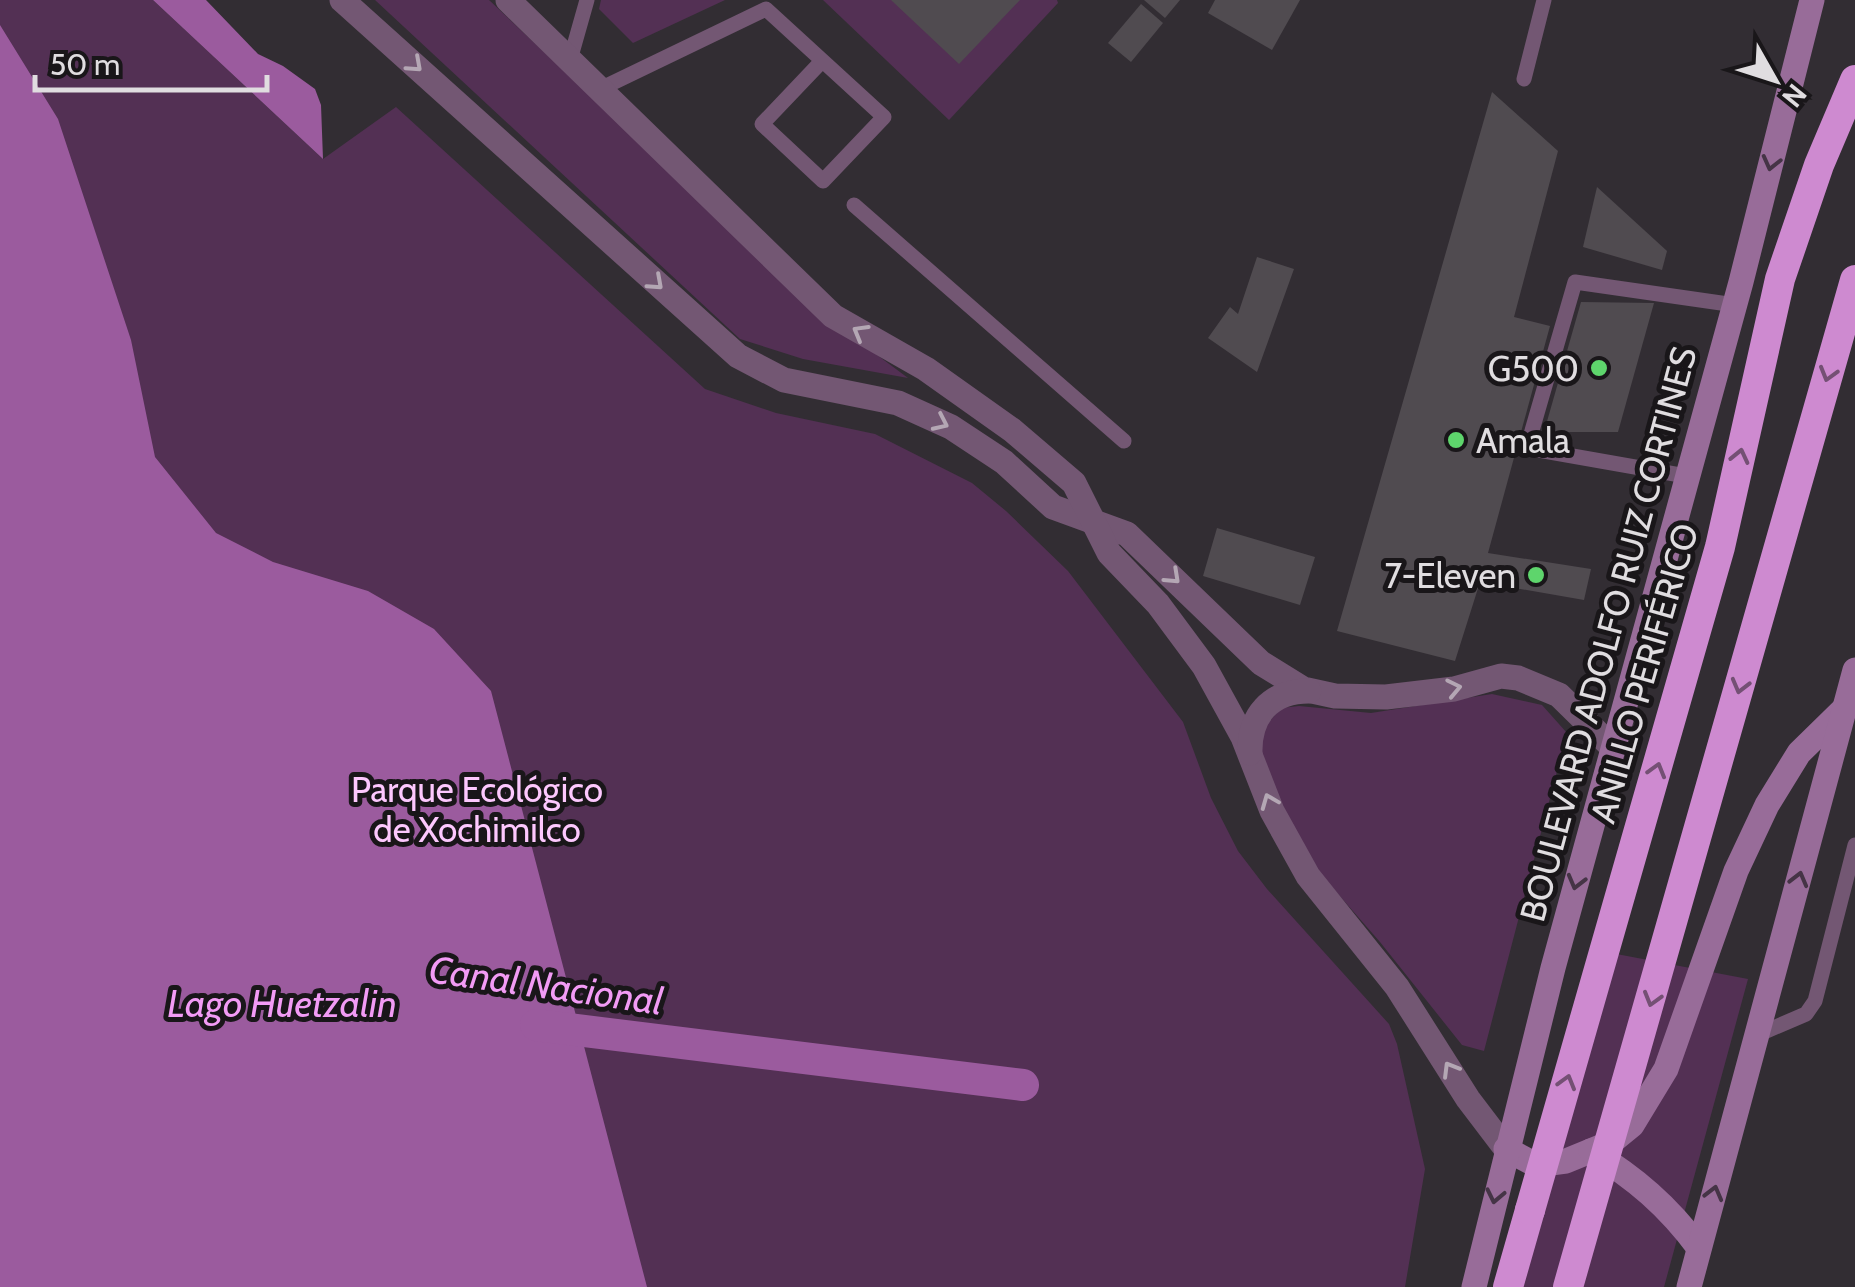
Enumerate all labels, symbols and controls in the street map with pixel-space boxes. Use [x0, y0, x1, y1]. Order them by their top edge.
scale bar [35, 30, 268, 92]
north arrow [1725, 30, 1825, 130]
text: 50 m [50, 46, 120, 83]
one-way arrow [403, 54, 422, 72]
text: N [1775, 77, 1814, 114]
one-way arrow [1762, 154, 1783, 171]
one-way arrow [644, 272, 663, 290]
one-way arrow [853, 324, 871, 344]
street label: BOULEVARD ADOLFO RUIZ CORTINES [1510, 342, 1706, 926]
place label: G500 [1488, 347, 1579, 390]
marker: G500 [1588, 357, 1610, 379]
one-way arrow [1819, 365, 1840, 382]
one-way arrow [931, 410, 949, 430]
place label: Amala [1476, 419, 1570, 462]
marker: Amala [1445, 429, 1467, 451]
one-way arrow [1728, 448, 1749, 465]
street label: ANILLO PERIFÉRICO [1581, 518, 1707, 828]
place label: 7-Eleven [1385, 554, 1516, 597]
marker: 7-Eleven [1525, 564, 1547, 586]
one-way arrow [1161, 565, 1180, 583]
one-way arrow [1730, 677, 1751, 695]
one-way arrow [1445, 679, 1462, 700]
one-way arrow [1645, 762, 1666, 779]
park label: Parque Ecológico de Xochimilco [351, 768, 603, 851]
one-way arrow [1260, 794, 1280, 811]
one-way arrow [1787, 871, 1808, 888]
one-way arrow [1567, 872, 1588, 890]
water label: Canal Nacional [426, 945, 666, 1025]
water label: Lago Huetzalin [167, 980, 397, 1027]
one-way arrow [1642, 990, 1663, 1007]
one-way arrow [1443, 1062, 1462, 1080]
one-way arrow [1555, 1074, 1576, 1091]
one-way arrow [1703, 1185, 1724, 1202]
one-way arrow [1486, 1187, 1507, 1204]

